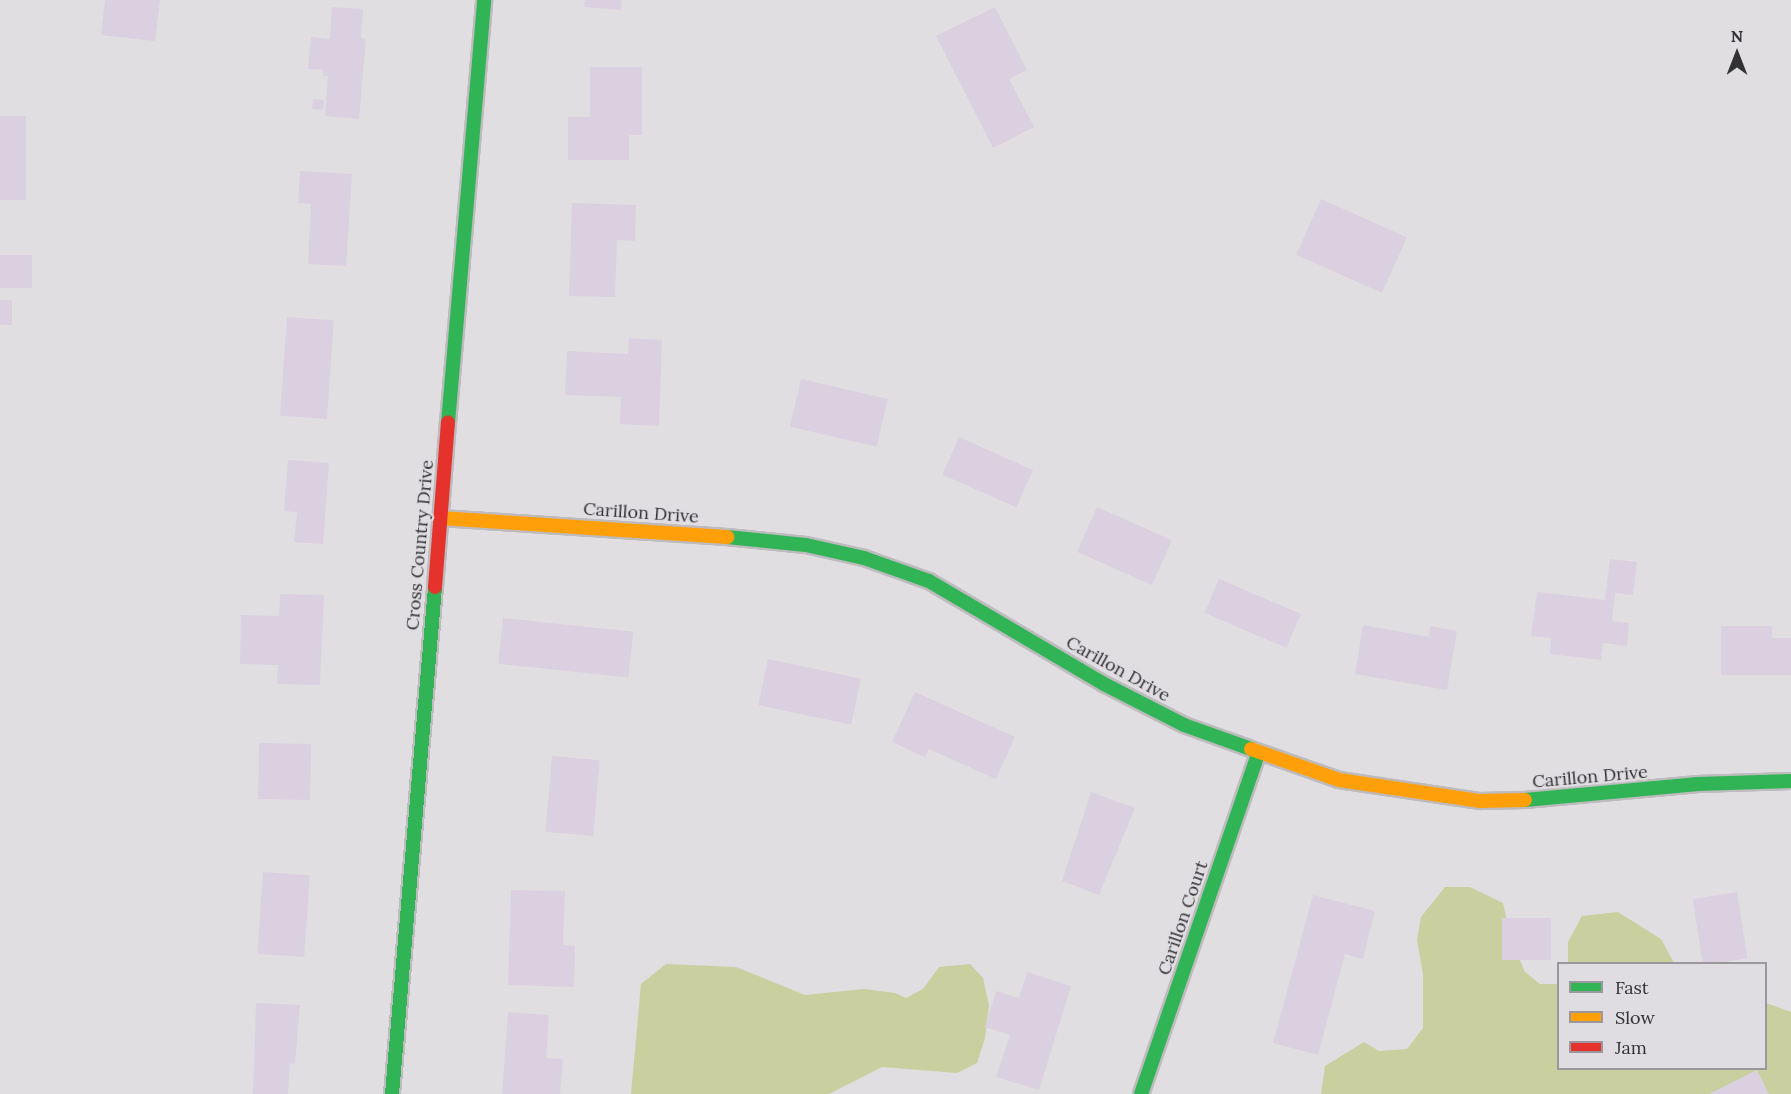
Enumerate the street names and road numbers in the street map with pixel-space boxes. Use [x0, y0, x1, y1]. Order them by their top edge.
street label: Cross Country Drive [402, 459, 438, 631]
street label: Carillon Drive [583, 498, 699, 528]
street label: Carillon Drive [1062, 632, 1174, 706]
street label: Carillon Drive [1531, 761, 1649, 793]
street label: Carillon Court [1153, 858, 1213, 978]

